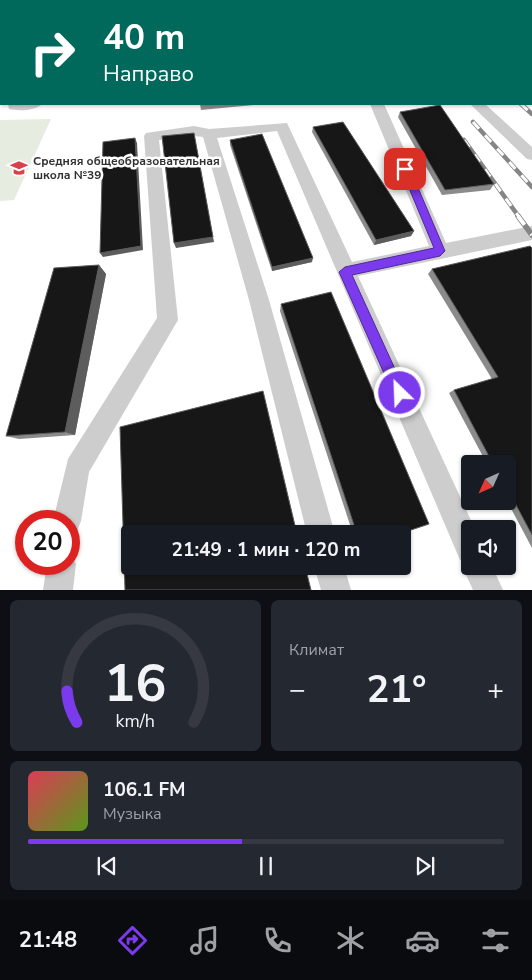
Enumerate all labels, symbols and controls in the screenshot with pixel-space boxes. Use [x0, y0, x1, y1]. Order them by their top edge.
text: 40 m [103, 14, 185, 61]
icon: right [20, 20, 85, 85]
text: Направо [103, 59, 194, 89]
pin [384, 148, 426, 190]
place label: Средняя общеобразовательная школа №39 [33, 153, 220, 183]
icon: arrive [391, 155, 419, 183]
school or university icon: Средняя общеобразовательная школа №39 [9, 158, 29, 178]
position arrow [373, 366, 425, 418]
north arrow [461, 455, 516, 510]
map controls [461, 455, 516, 575]
speed limit sign: 20 [15, 510, 80, 575]
button: sound [461, 520, 516, 575]
text: 21:49 · 1 мин · 120 m [172, 537, 360, 563]
text: Климат [289, 639, 344, 661]
text: 16 [104, 648, 167, 719]
text: 21° [366, 664, 427, 715]
text: − [289, 671, 306, 709]
text: + [487, 671, 504, 709]
text: km/h [116, 709, 155, 733]
text: 106.1 FM [103, 777, 186, 803]
text: Музыка [103, 803, 162, 825]
icon: previous [93, 852, 121, 880]
icon: pause [252, 852, 280, 880]
icon: next [411, 852, 439, 880]
icon: directions [115, 923, 150, 958]
icon: music [187, 923, 222, 958]
icon: phone [260, 923, 295, 958]
icon: climate [333, 923, 368, 958]
icon: car [405, 923, 440, 958]
icon: filters [478, 923, 513, 958]
text: 21:48 [19, 925, 77, 955]

